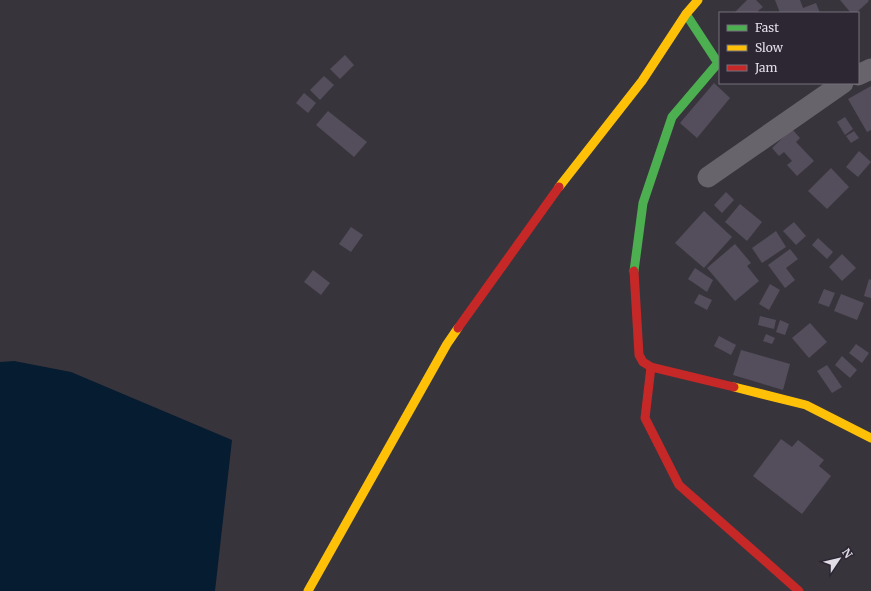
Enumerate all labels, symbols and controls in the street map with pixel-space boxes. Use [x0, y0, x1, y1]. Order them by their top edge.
legend [719, 12, 859, 84]
text: Fast [755, 20, 779, 35]
text: Slow [755, 40, 784, 55]
text: Jam [754, 60, 778, 75]
north arrow [819, 539, 859, 579]
text: N [839, 546, 856, 561]

